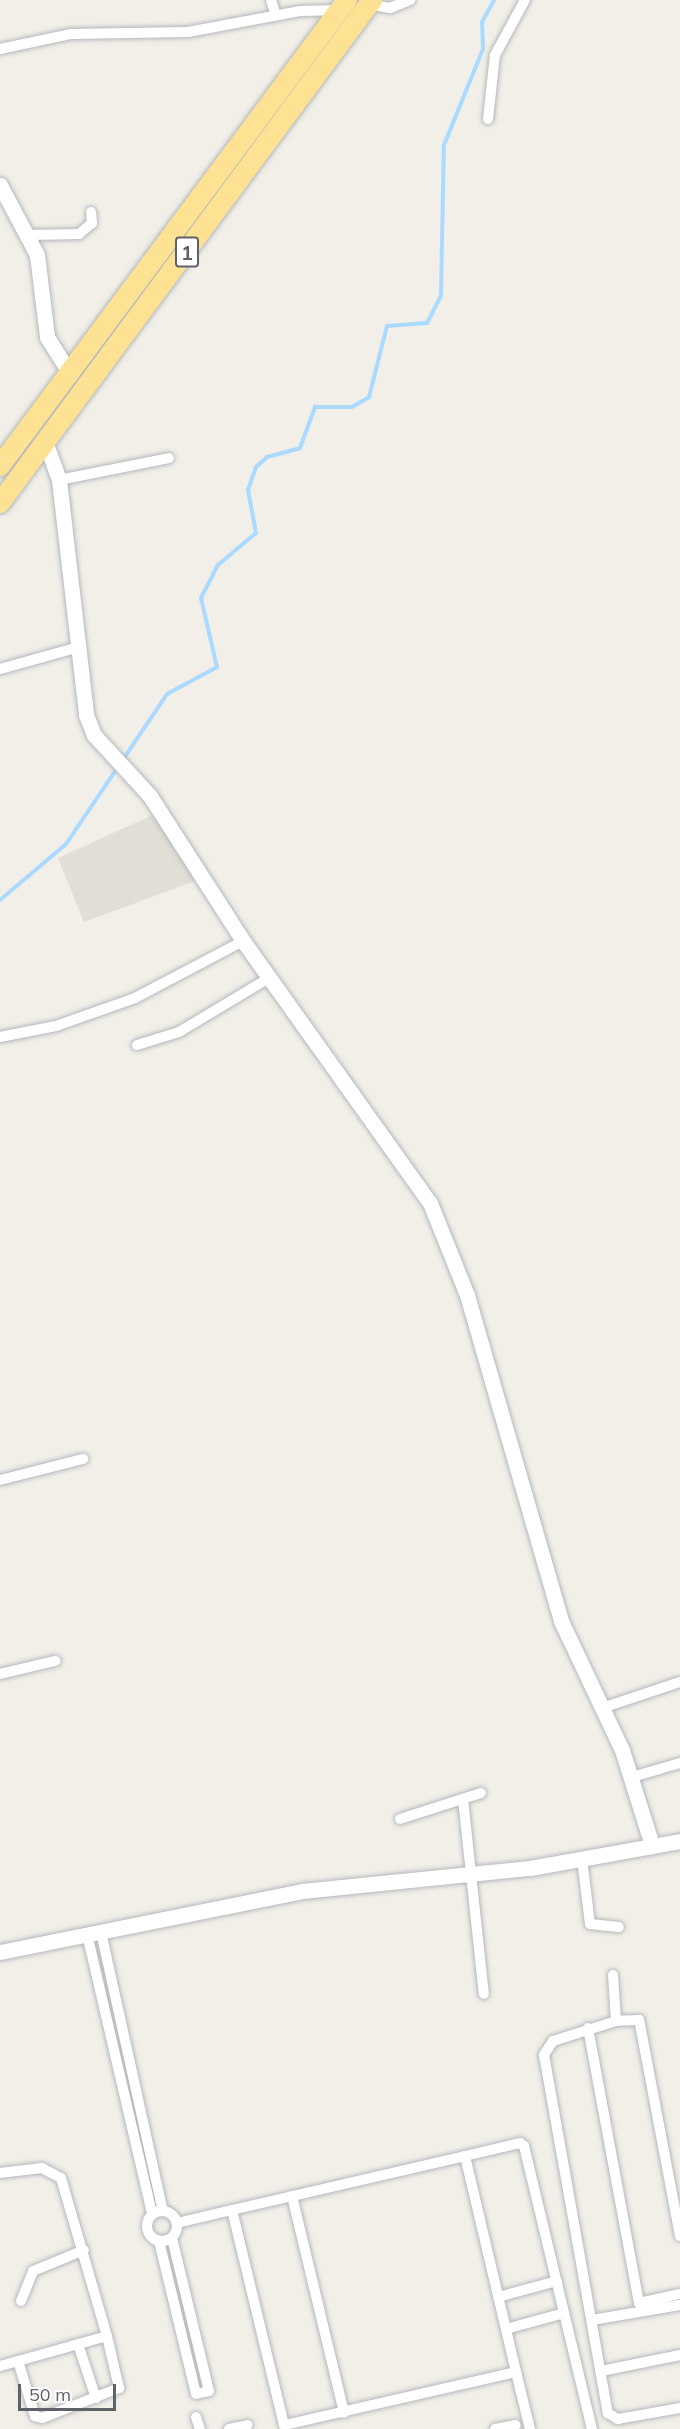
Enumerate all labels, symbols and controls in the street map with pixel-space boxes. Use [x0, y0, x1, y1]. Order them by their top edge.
road number: 1 [175, 235, 199, 269]
scale bar [21, 2372, 118, 2410]
text: 50 m [29, 2383, 71, 2406]

